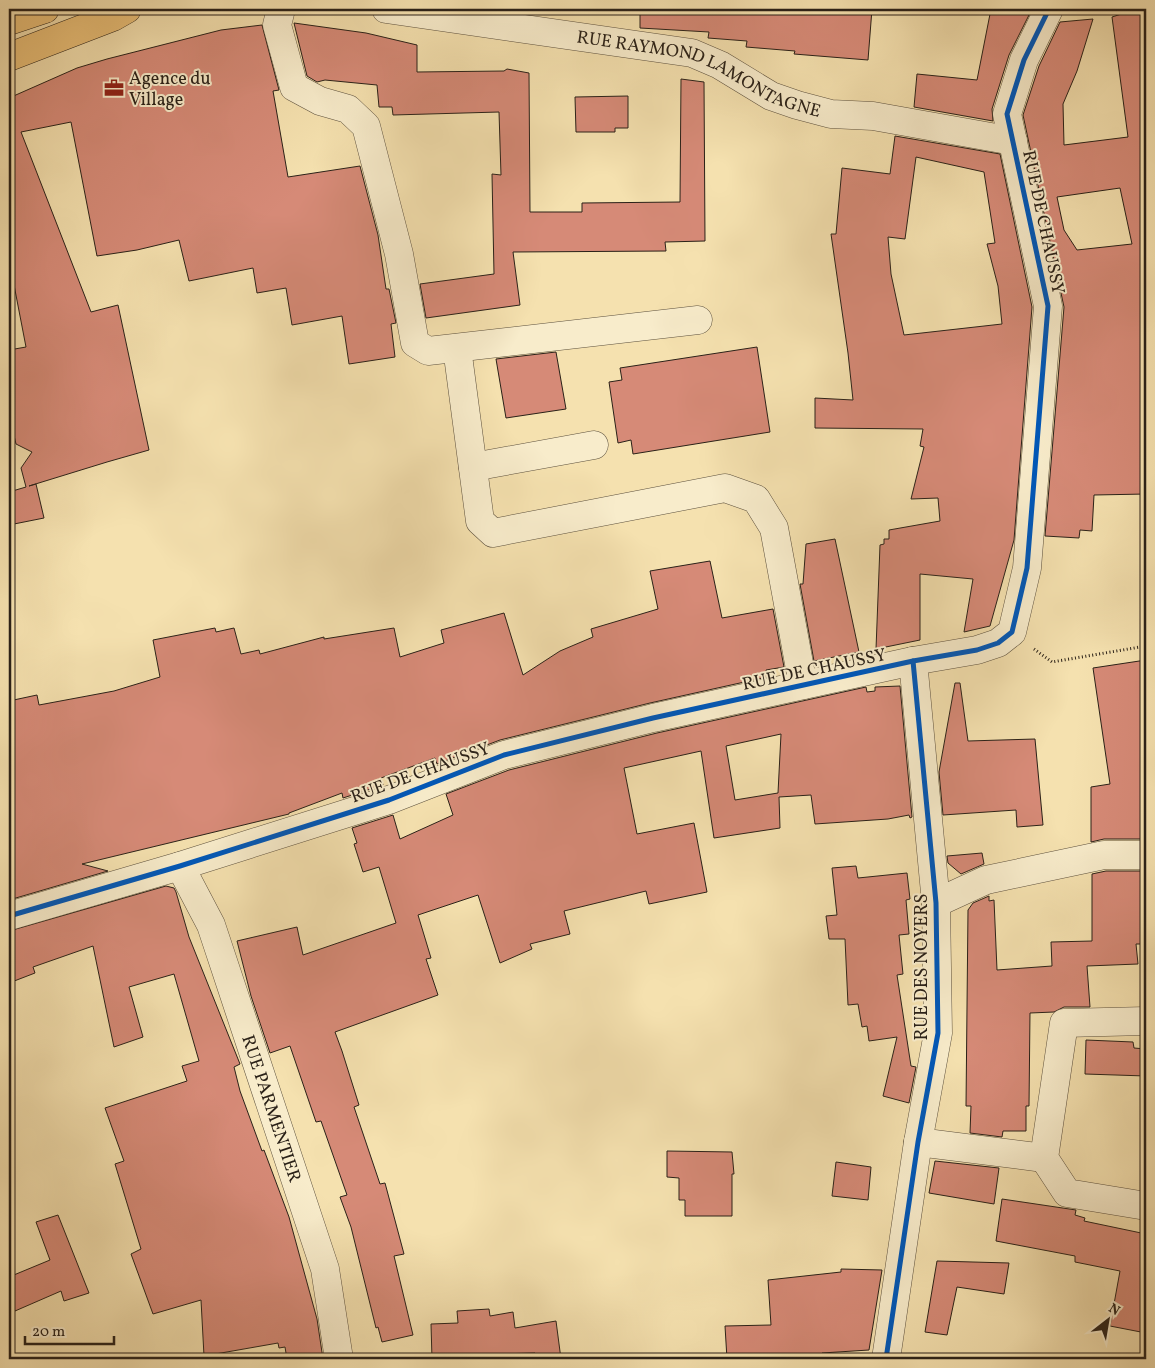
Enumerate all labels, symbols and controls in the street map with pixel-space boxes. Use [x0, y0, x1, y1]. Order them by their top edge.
street label: RUE RAYMOND LAMONTAGNE [575, 26, 824, 125]
place label: Agence du Village [129, 67, 211, 113]
office icon: Agence du Village [103, 77, 125, 99]
street label: RUE DE CHAUSSY [1015, 148, 1070, 297]
street label: RUE DE CHAUSSY [740, 643, 889, 698]
street label: RUE DE CHAUSSY [347, 737, 494, 810]
street label: RUE DES NOYERS [910, 894, 935, 1040]
street label: RUE PARMENTIER [234, 1032, 306, 1186]
north arrow [1082, 1296, 1132, 1346]
text: N [1105, 1299, 1123, 1321]
scale bar [25, 1313, 114, 1345]
text: 20 m [32, 1322, 65, 1343]

